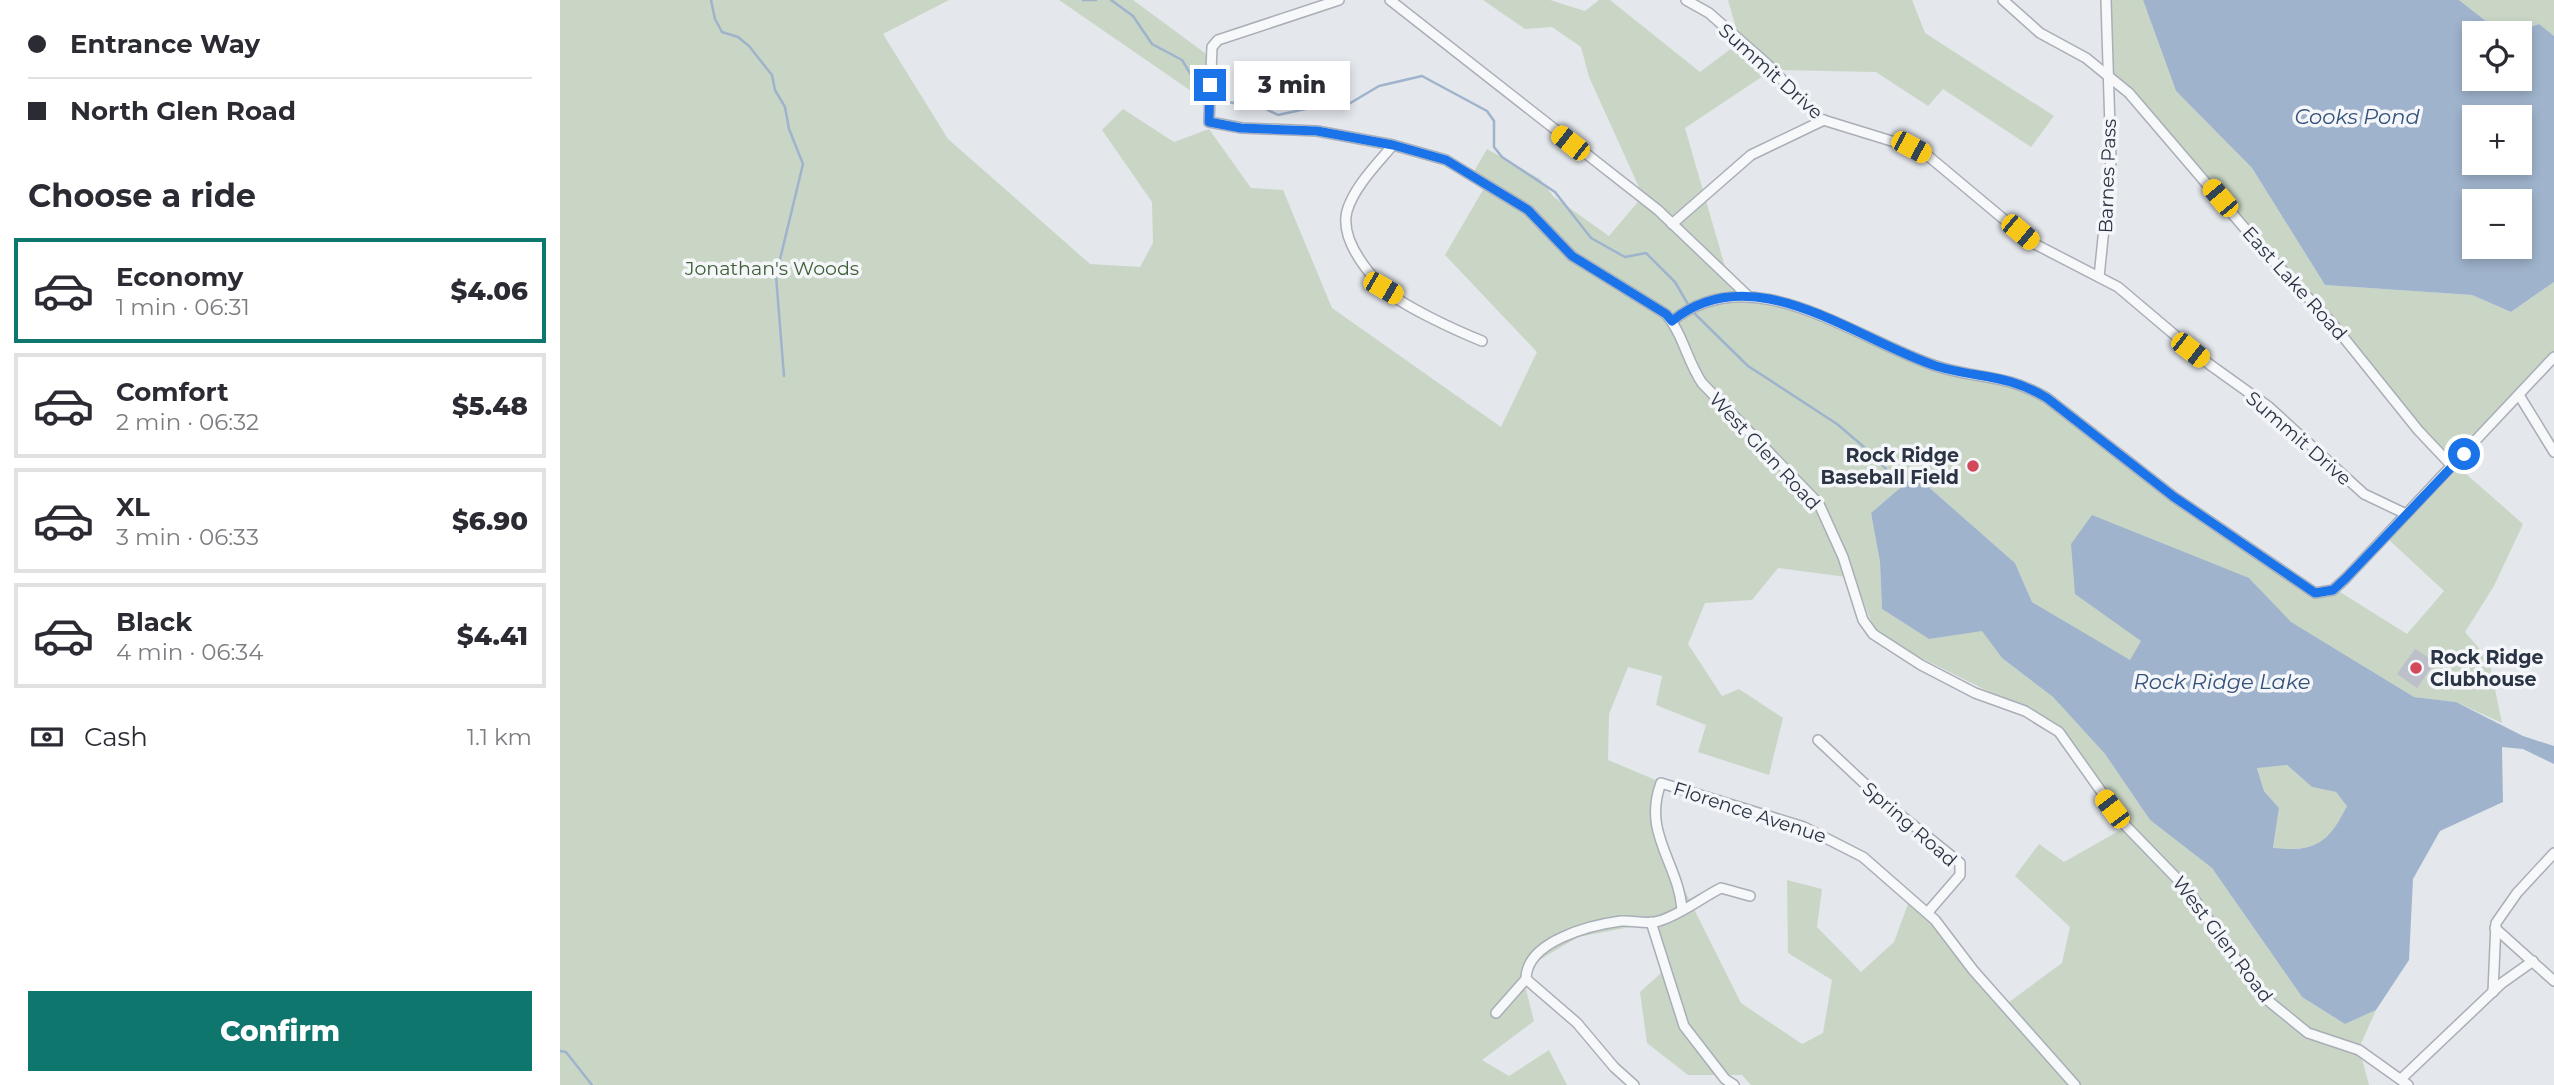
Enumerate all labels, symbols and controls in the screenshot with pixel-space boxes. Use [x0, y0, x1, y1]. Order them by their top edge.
street label: Summit Drive [1714, 19, 1827, 124]
map controls [2462, 21, 2532, 259]
button: locate [2462, 21, 2532, 91]
text: Entrance Way [70, 28, 260, 60]
callout: 3 min [1234, 60, 1350, 110]
route end [1194, 69, 1226, 101]
text: 3 min [1258, 71, 1326, 99]
text: North Glen Road [70, 95, 296, 127]
water label: Cooks Pond [2294, 104, 2420, 129]
button: + [2462, 105, 2532, 175]
street label: Barnes Pass [2094, 118, 2121, 234]
car [1547, 122, 1594, 164]
car [1888, 128, 1935, 166]
car [2199, 175, 2242, 221]
text: Choose a ride [28, 176, 256, 215]
button: − [2462, 189, 2532, 259]
car [1998, 210, 2043, 254]
street label: East Lake Road [2237, 222, 2352, 345]
park label: Jonathan's Woods [684, 257, 859, 280]
icon: car [32, 259, 95, 322]
text: Economy [116, 261, 243, 293]
car [1360, 268, 1407, 308]
text: $4.06 [451, 275, 528, 307]
text: 1 min · 06:31 [116, 293, 250, 321]
car [2167, 329, 2214, 371]
icon: car [32, 374, 95, 437]
text: Comfort [116, 376, 228, 408]
street label: Summit Drive [2241, 386, 2356, 490]
street label: West Glen Road [1704, 388, 1825, 515]
text: $5.48 [452, 390, 528, 422]
text: 2 min · 06:32 [116, 408, 259, 436]
route start [2448, 438, 2480, 470]
place label: Rock Ridge Baseball Field [1820, 444, 1959, 489]
marker: Rock Ridge Baseball Field [1965, 458, 1981, 474]
icon: car [32, 489, 95, 552]
text: XL [116, 491, 150, 523]
text: $6.90 [452, 505, 528, 537]
text: 3 min · 06:33 [116, 523, 259, 551]
icon: car [32, 604, 95, 667]
text: Black [116, 606, 192, 638]
text: $4.41 [457, 620, 528, 652]
text: 4 min · 06:34 [116, 638, 264, 666]
place label: Rock Ridge Clubhouse [2430, 646, 2544, 691]
marker: Rock Ridge Clubhouse [2408, 660, 2424, 676]
water label: Rock Ridge Lake [2134, 669, 2310, 694]
icon: cash [28, 718, 66, 756]
text: Cash [84, 721, 148, 753]
text: 1.1 km [467, 723, 532, 751]
street label: Florence Avenue [1670, 777, 1829, 848]
street label: Spring Road [1858, 777, 1962, 872]
car [2091, 786, 2134, 832]
street label: West Glen Road [2168, 872, 2278, 1007]
button: Confirm [28, 991, 532, 1071]

